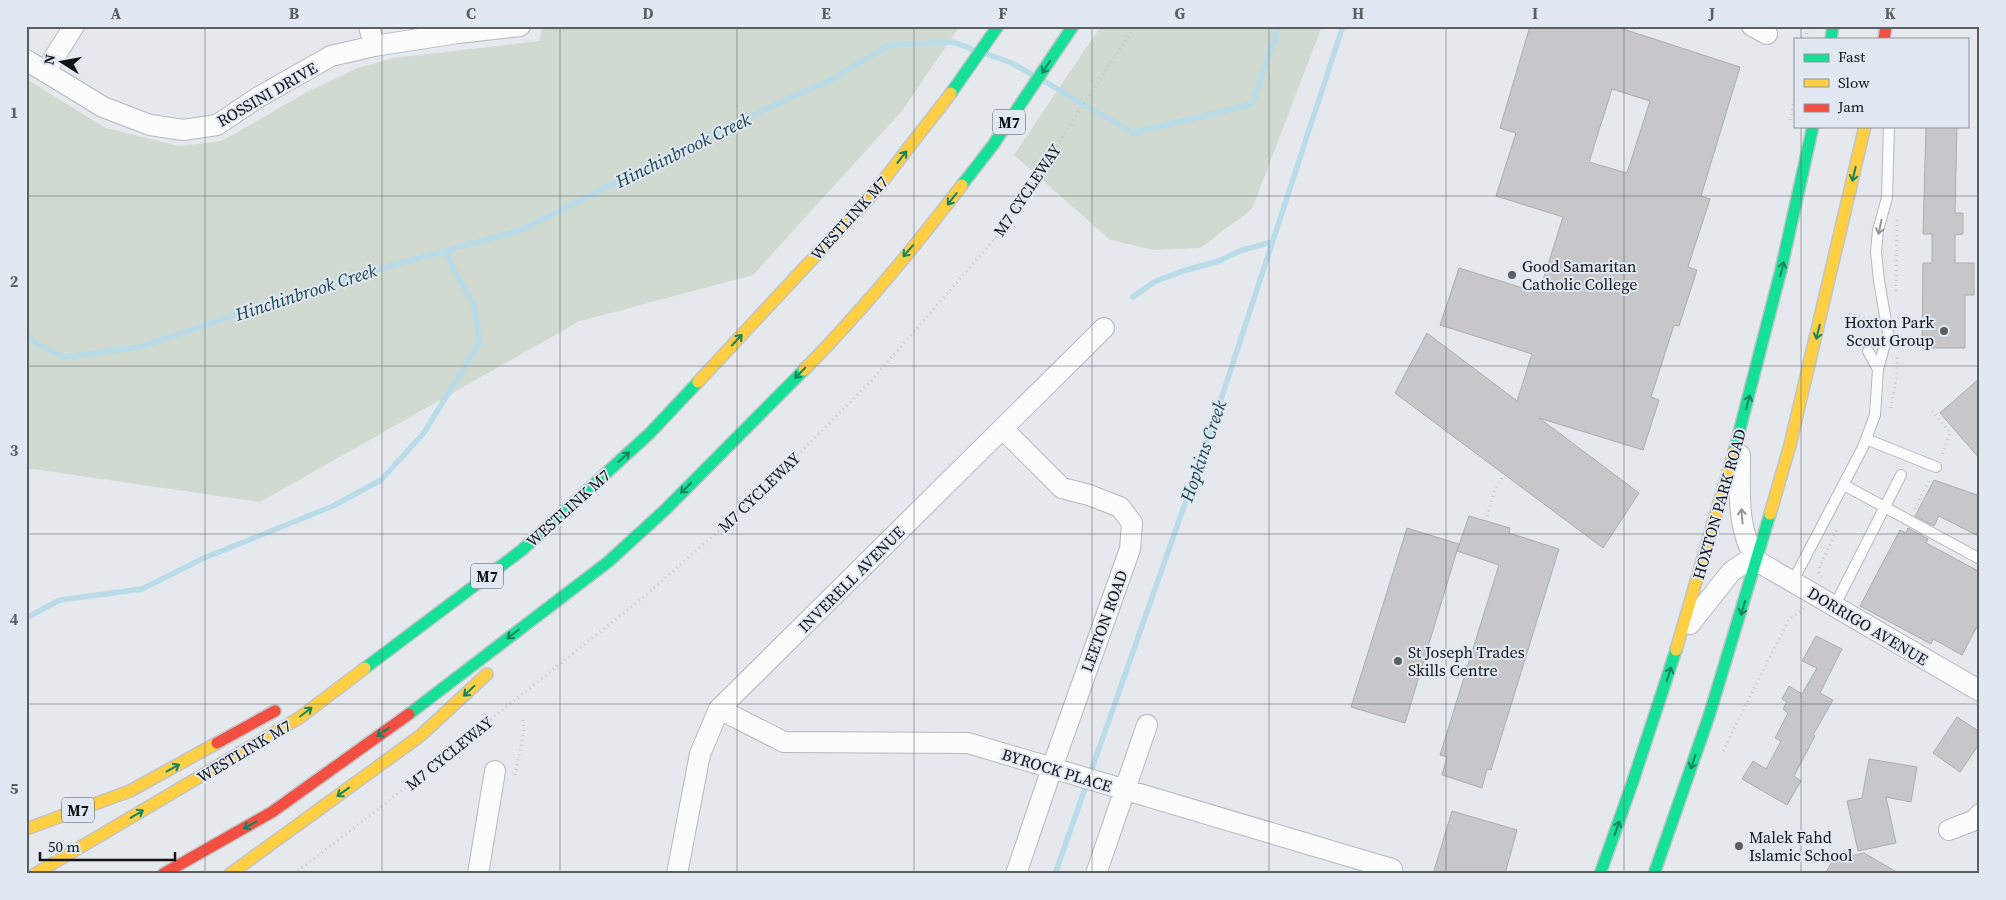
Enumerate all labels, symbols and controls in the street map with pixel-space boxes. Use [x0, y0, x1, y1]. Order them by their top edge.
text: A [111, 2, 122, 24]
text: B [289, 2, 300, 24]
text: C [466, 2, 476, 24]
text: D [642, 2, 654, 24]
text: E [821, 2, 831, 24]
text: F [998, 2, 1008, 24]
text: G [1175, 2, 1186, 24]
text: H [1352, 2, 1364, 24]
text: I [1532, 2, 1538, 24]
text: J [1708, 2, 1715, 24]
text: K [1884, 2, 1896, 24]
north arrow [38, 38, 88, 88]
legend [1794, 38, 1968, 128]
text: Fast [1838, 46, 1865, 67]
text: N [38, 53, 60, 66]
street label: ROSSINI DRIVE [213, 56, 321, 132]
one-way arrow [1041, 59, 1051, 73]
text: Slow [1838, 72, 1870, 93]
text: Jam [1837, 96, 1865, 117]
text: 1 [10, 101, 18, 123]
water label: Hinchinbrook Creek [610, 106, 755, 194]
road number: M7 [993, 110, 1025, 134]
street label: M7 CYCLEWAY [988, 140, 1066, 240]
one-way arrow [896, 151, 907, 164]
one-way arrow [1849, 165, 1859, 181]
street label: WESTLINK M7 [805, 171, 893, 265]
one-way arrow [946, 192, 957, 205]
one-way arrow [1874, 218, 1884, 234]
one-way arrow [902, 245, 914, 258]
place label: Good Samaritan Catholic College [1522, 255, 1637, 295]
water label: Hinchinbrook Creek [231, 257, 381, 327]
one-way arrow [1778, 261, 1787, 277]
marker: Good Samaritan Catholic College [1506, 269, 1518, 281]
text: 2 [10, 270, 19, 292]
place label: Hoxton Park Scout Group [1845, 311, 1934, 351]
one-way arrow [1813, 324, 1822, 340]
marker: Hoxton Park Scout Group [1938, 325, 1950, 337]
one-way arrow [731, 334, 743, 347]
one-way arrow [794, 366, 806, 379]
one-way arrow [1743, 394, 1753, 410]
water label: Hopkins Creek [1174, 396, 1232, 506]
street label: HOXTON PARK ROAD [1687, 426, 1751, 582]
text: 3 [10, 439, 19, 461]
street label: M7 CYCLEWAY [713, 447, 805, 537]
one-way arrow [617, 451, 630, 463]
street label: WESTLINK M7 [521, 464, 615, 552]
one-way arrow [680, 482, 692, 495]
one-way arrow [1737, 508, 1746, 524]
street label: INVERELL AVENUE [793, 521, 909, 637]
road number: M7 [471, 564, 503, 588]
street label: LEETON ROAD [1075, 567, 1133, 675]
street label: DORRIGO AVENUE [1804, 581, 1933, 671]
one-way arrow [1737, 599, 1747, 615]
text: 4 [10, 608, 19, 630]
one-way arrow [507, 629, 520, 640]
place label: St Joseph Trades Skills Centre [1408, 641, 1525, 681]
marker: St Joseph Trades Skills Centre [1392, 655, 1404, 667]
one-way arrow [1665, 666, 1675, 682]
one-way arrow [463, 685, 476, 697]
one-way arrow [299, 707, 313, 717]
street label: M7 CYCLEWAY [401, 711, 497, 795]
street label: WESTLINK M7 [193, 714, 295, 788]
one-way arrow [377, 726, 390, 737]
street label: BYROCK PLACE [999, 743, 1115, 797]
one-way arrow [1688, 754, 1697, 770]
one-way arrow [165, 762, 179, 772]
text: 5 [10, 777, 19, 799]
one-way arrow [336, 787, 350, 797]
road number: M7 [62, 798, 94, 822]
one-way arrow [130, 809, 144, 819]
one-way arrow [244, 820, 258, 830]
one-way arrow [1613, 821, 1622, 836]
place label: Malek Fahd Islamic School [1749, 826, 1853, 866]
scale bar [40, 830, 175, 862]
text: 50 m [48, 836, 80, 857]
marker: Malek Fahd Islamic School [1733, 840, 1745, 852]

